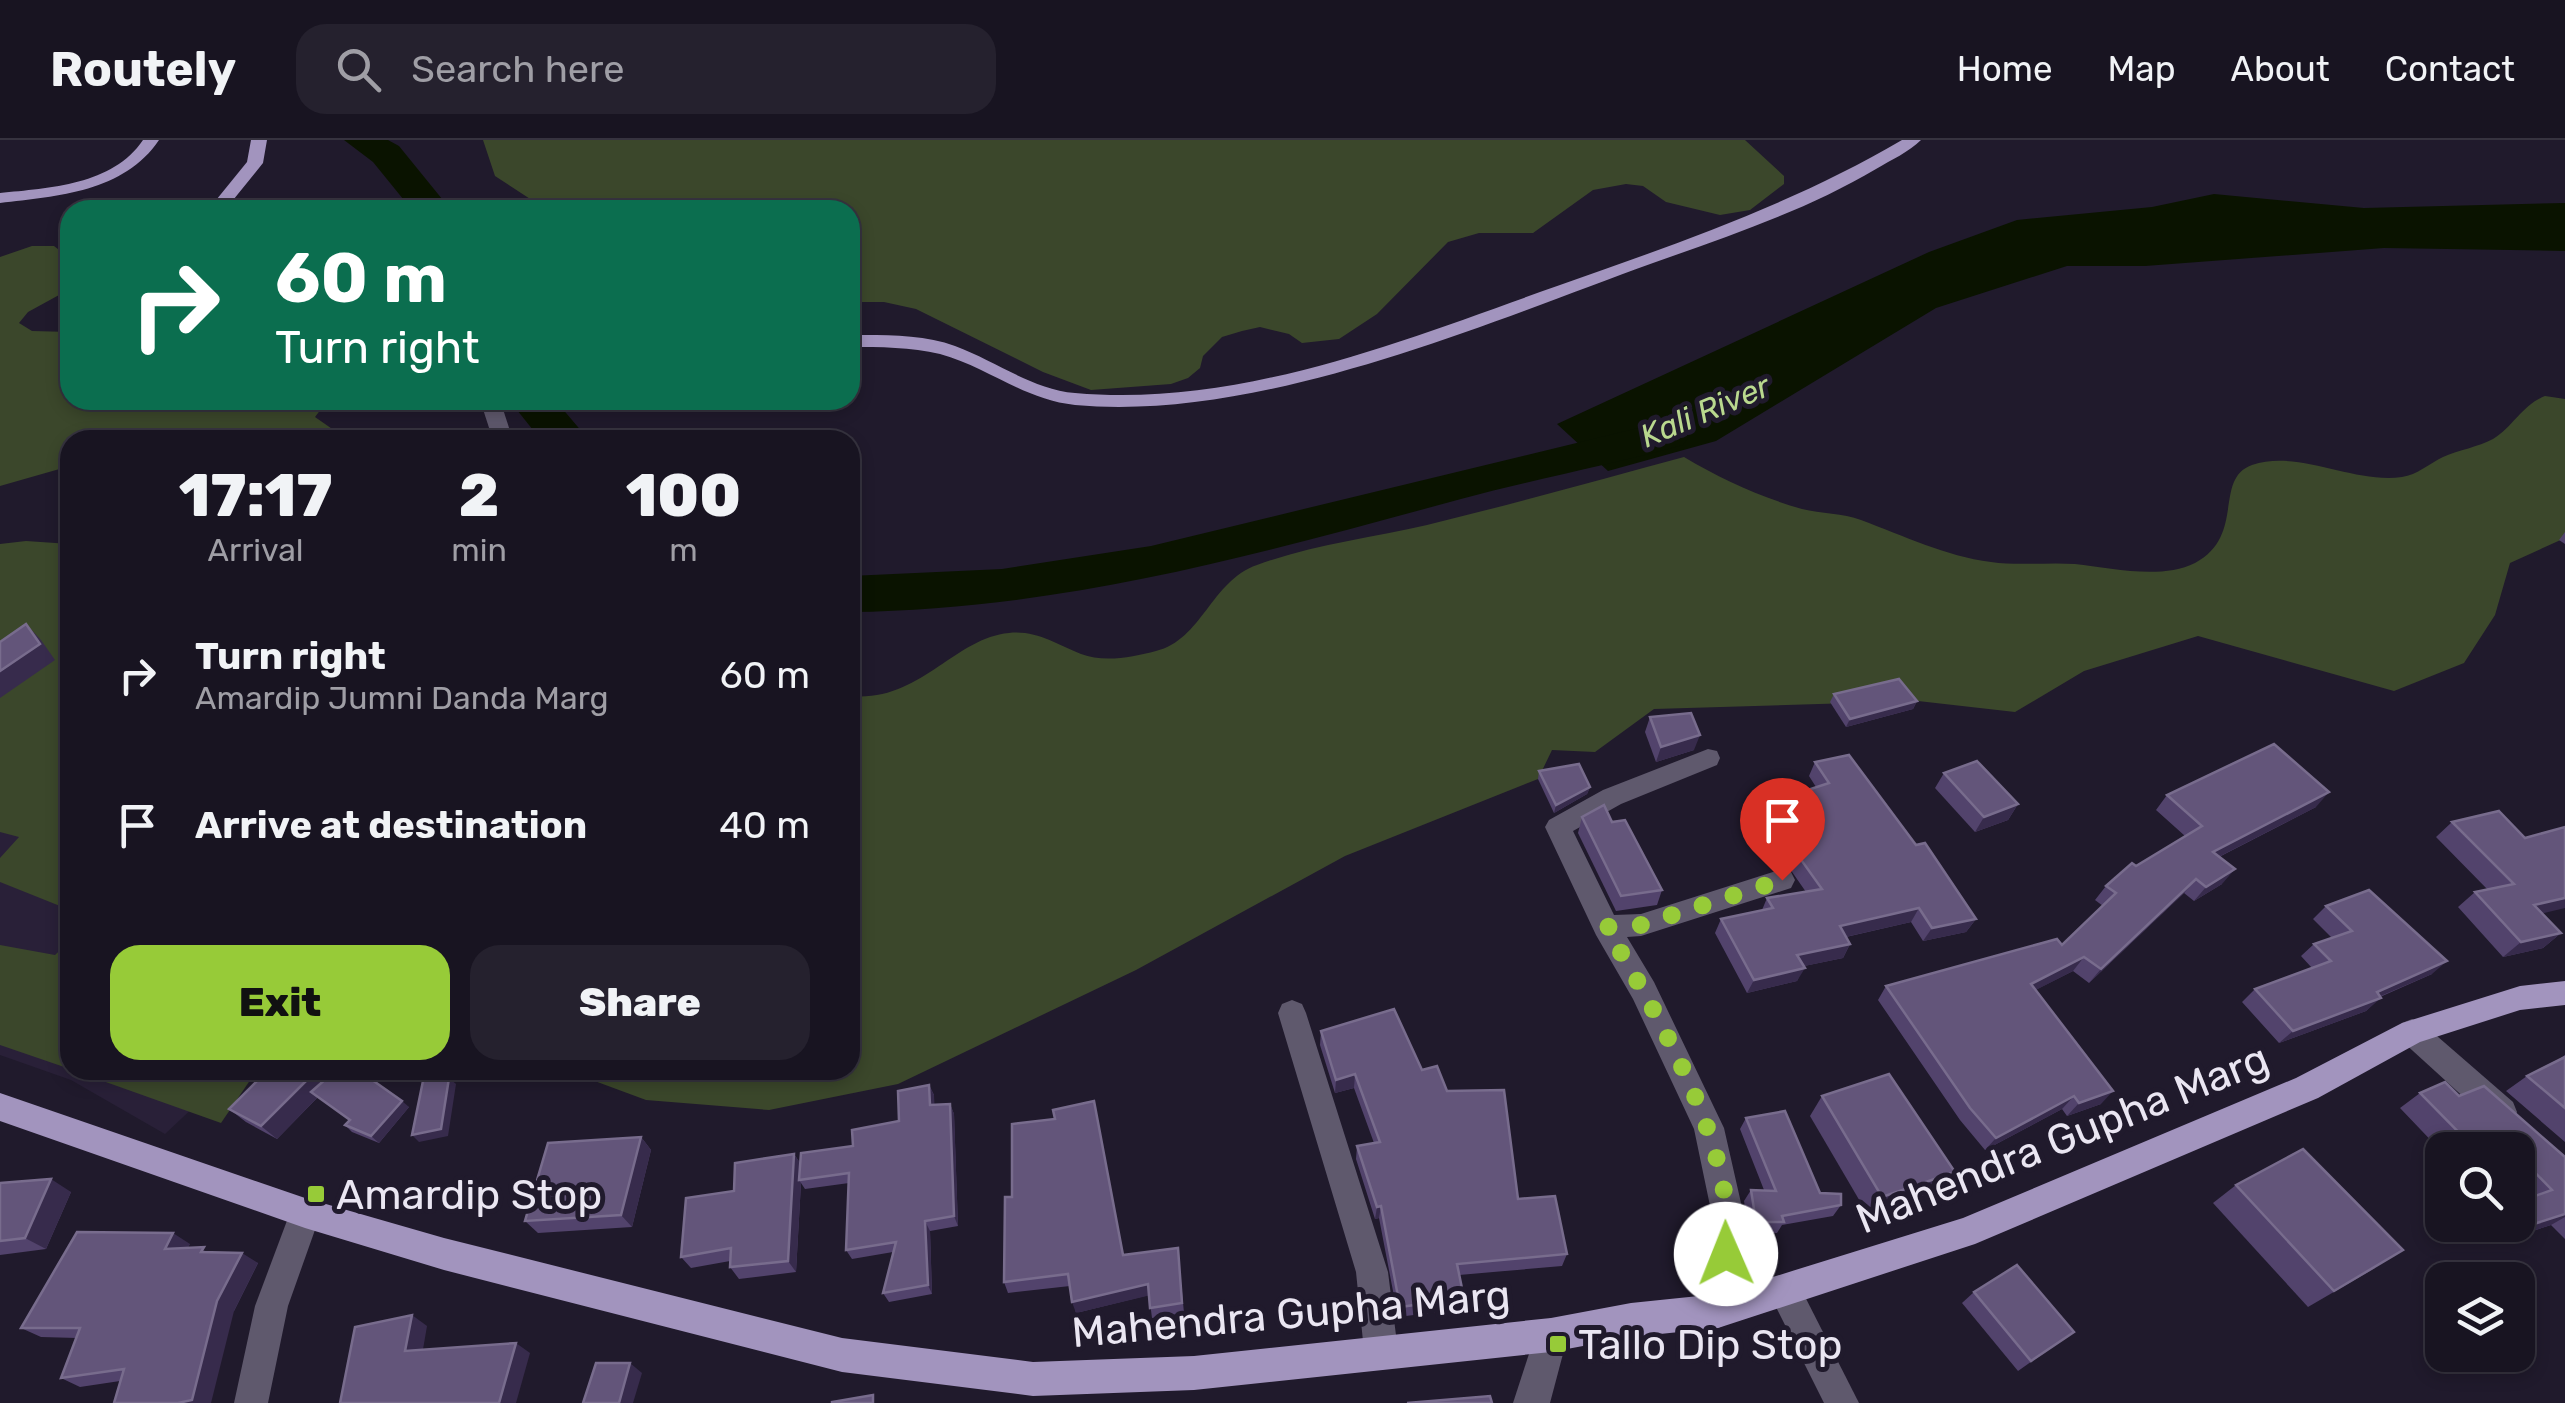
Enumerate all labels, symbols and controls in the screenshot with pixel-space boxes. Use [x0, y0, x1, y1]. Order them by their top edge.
search box [296, 24, 996, 114]
text: Routely [50, 41, 236, 98]
icon: search [331, 42, 386, 97]
text: Search here [411, 46, 624, 92]
text: Home [1957, 48, 2053, 90]
text: Map [2108, 48, 2176, 90]
text: About [2231, 48, 2330, 90]
text: Contact [2385, 48, 2515, 90]
text: 60 m [275, 237, 447, 320]
icon: right [110, 240, 240, 370]
text: Turn right [275, 321, 479, 374]
water label: Kali River [1634, 366, 1777, 455]
text: 17:17 [179, 460, 332, 531]
text: 2 [459, 460, 499, 531]
text: 100 [626, 460, 741, 531]
text: Arrival [208, 531, 304, 569]
text: min [451, 531, 507, 569]
text: m [669, 531, 698, 569]
text: Turn right [195, 633, 386, 679]
icon: right [110, 648, 165, 703]
text: 60 m [720, 652, 810, 698]
text: Amardip Jumni Danda Marg [195, 679, 609, 717]
pin [1740, 778, 1825, 881]
icon: arrive [1755, 793, 1810, 848]
icon: arrive [110, 798, 165, 853]
text: Arrive at destination [195, 802, 587, 848]
text: 40 m [719, 802, 810, 848]
button: Exit [110, 945, 450, 1060]
button: Share [470, 945, 810, 1060]
street label: Mahendra Gupha Marg [1849, 1033, 2276, 1245]
map controls [2425, 1132, 2535, 1372]
button: search [2425, 1132, 2535, 1242]
place label: Amardip Stop [336, 1170, 602, 1220]
marker: Amardip Stop [305, 1183, 327, 1205]
position arrow [1674, 1202, 1778, 1306]
button: layers [2425, 1262, 2535, 1372]
street label: Mahendra Gupha Marg [1070, 1270, 1513, 1358]
place label: Tallo Dip Stop [1578, 1320, 1843, 1370]
marker: Tallo Dip Stop [1547, 1333, 1569, 1355]

